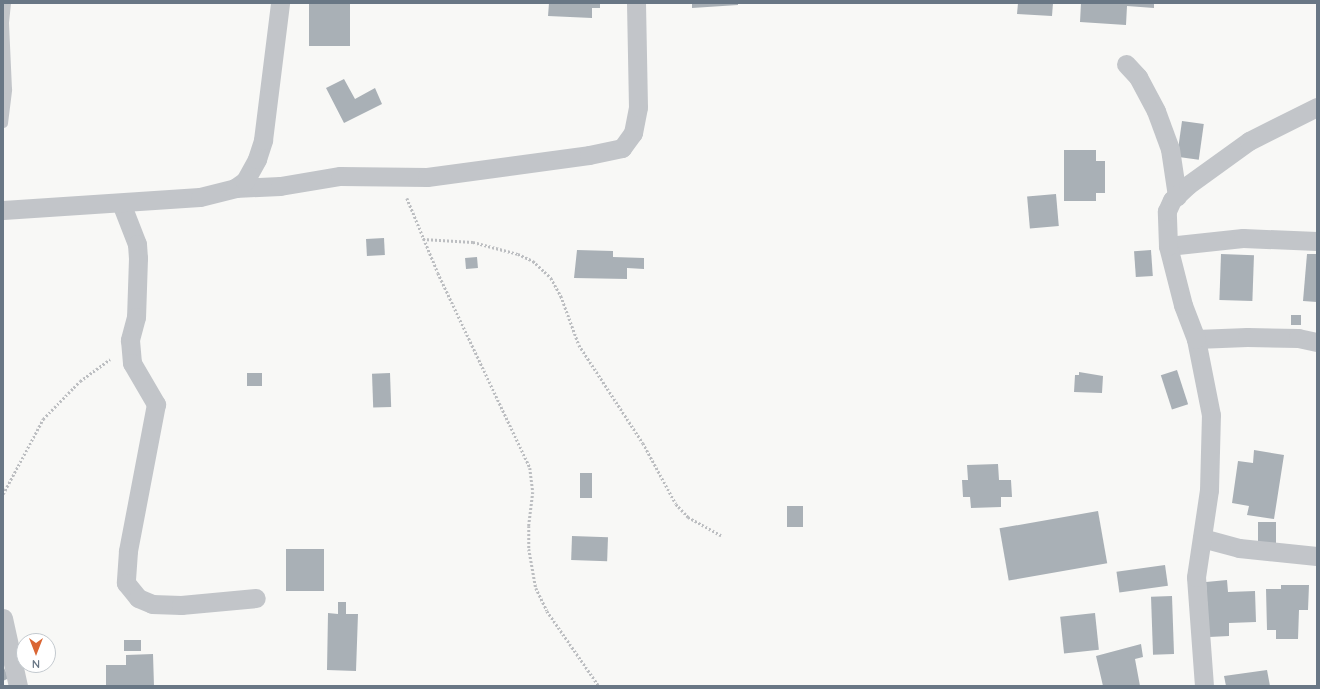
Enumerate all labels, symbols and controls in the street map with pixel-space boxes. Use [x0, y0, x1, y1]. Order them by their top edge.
north arrow [16, 633, 56, 673]
text: N [32, 657, 40, 671]

